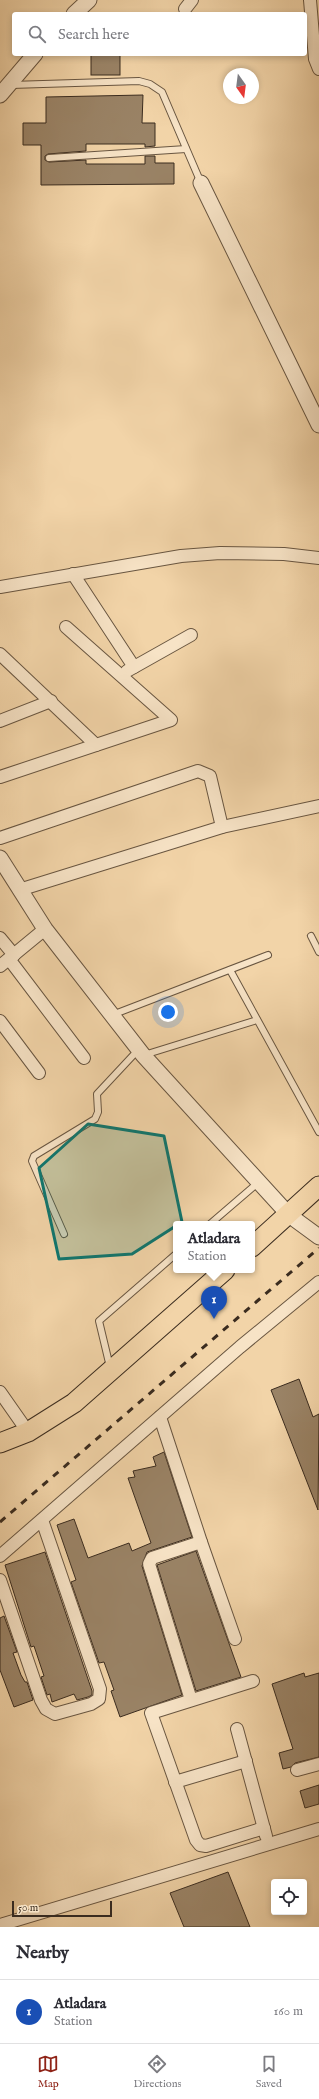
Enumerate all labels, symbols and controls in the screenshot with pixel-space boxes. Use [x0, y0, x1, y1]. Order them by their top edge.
search box [12, 12, 307, 56]
icon: search [26, 23, 48, 45]
text: Search here [58, 25, 129, 44]
north arrow [223, 68, 259, 104]
your location [158, 1002, 178, 1022]
popup [173, 1221, 255, 1273]
text: Atladara [188, 1229, 240, 1248]
text: Station [188, 1248, 226, 1265]
pin: 1 [201, 1286, 227, 1319]
map controls [271, 1879, 307, 1915]
button: locate [271, 1879, 307, 1915]
scale bar [12, 1899, 112, 1918]
text: 50 m [18, 1901, 38, 1915]
text: Nearby [16, 1943, 69, 1964]
text: Atladara [54, 1994, 106, 2013]
text: 1 [27, 2003, 31, 2020]
text: 160 m [273, 2003, 303, 2020]
text: Station [54, 2013, 93, 2030]
tab: Map [37, 2053, 59, 2091]
tab: Directions [134, 2053, 181, 2091]
tab: Saved [256, 2053, 282, 2091]

